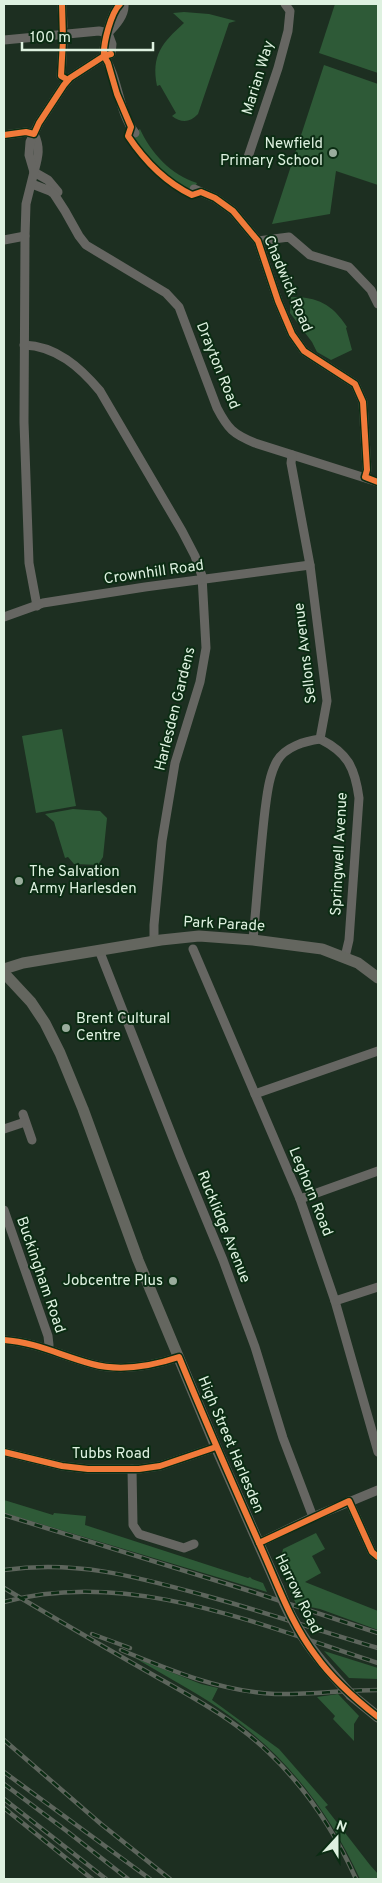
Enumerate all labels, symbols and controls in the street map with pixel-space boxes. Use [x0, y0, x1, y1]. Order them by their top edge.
scale bar [22, 20, 154, 52]
text: 100 m [30, 29, 71, 48]
street label: Marian Way [239, 38, 279, 118]
place label: Newfield Primary School [220, 135, 323, 171]
marker: Newfield Primary School [327, 147, 339, 159]
street label: Chadwick Road [258, 233, 316, 335]
street label: Drayton Road [191, 320, 243, 412]
street label: Crownhill Road [103, 557, 205, 589]
street label: Sellons Avenue [290, 601, 322, 705]
street label: Harlesden Gardens [151, 645, 201, 773]
street label: Springwell Avenue [327, 792, 353, 916]
place label: The Salvation Army Harlesden [29, 863, 137, 899]
marker: The Salvation Army Harlesden [13, 875, 25, 887]
street label: Park Parade [183, 913, 265, 937]
place label: Brent Cultural Centre [76, 1010, 170, 1046]
marker: Brent Cultural Centre [60, 1022, 72, 1034]
street label: Leghorn Road [283, 1145, 337, 1239]
street label: Rucklidge Avenue [192, 1168, 254, 1286]
street label: Buckingham Road [11, 1214, 69, 1336]
place label: Jobcentre Plus [63, 1272, 163, 1291]
marker: Jobcentre Plus [167, 1275, 179, 1287]
street label: High Street Harlesden [192, 1374, 268, 1516]
street label: Tubbs Road [72, 1445, 150, 1464]
street label: Harrow Road [269, 1551, 325, 1637]
north arrow [312, 1813, 362, 1863]
text: N [333, 1818, 349, 1837]

